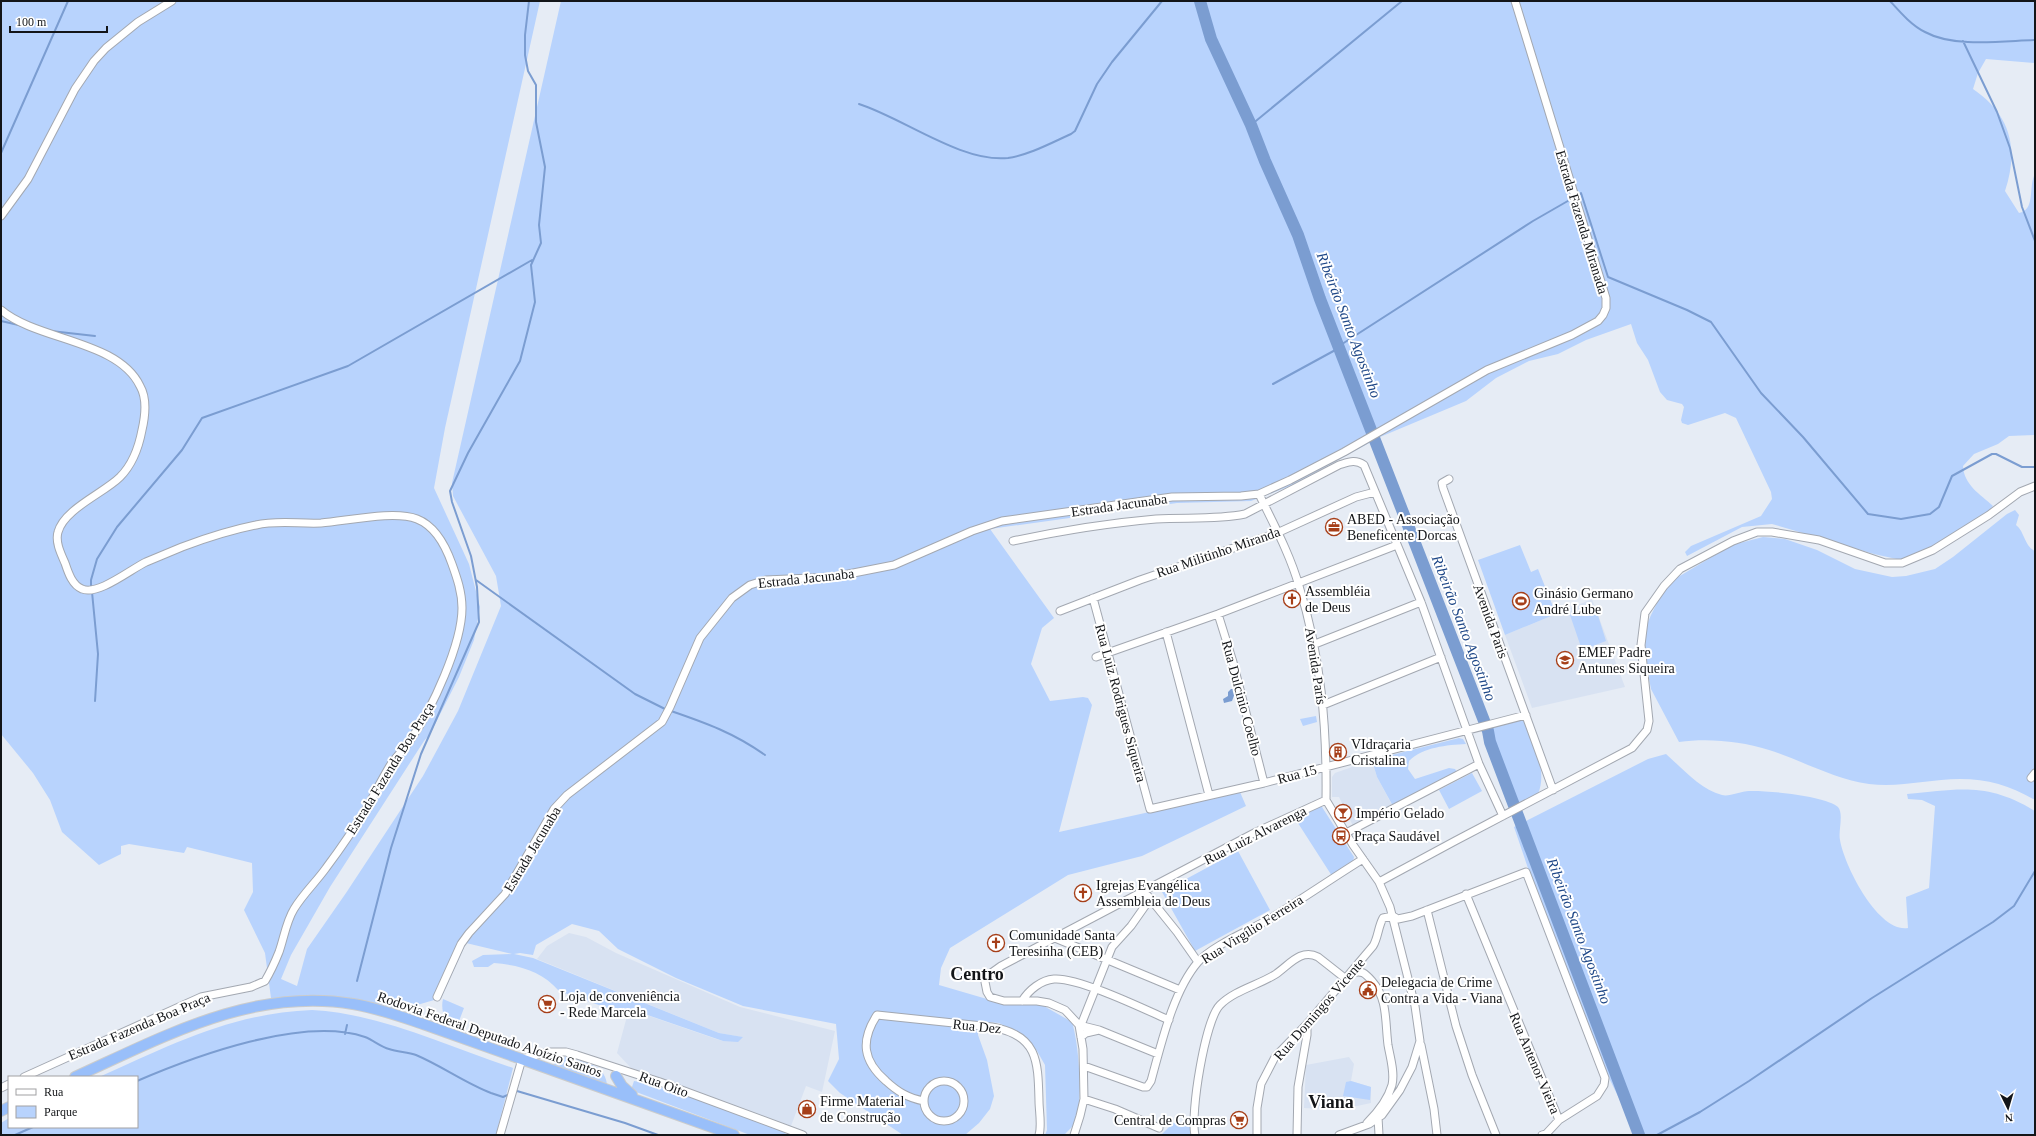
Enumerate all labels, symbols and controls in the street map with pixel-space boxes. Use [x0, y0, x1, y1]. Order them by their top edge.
scale bar [10, 8, 107, 34]
text: 100 m [16, 15, 47, 29]
street label: Estrada Fazenda Miranada [1553, 149, 1611, 296]
water label: Ribeirão Santo Agostinho [1313, 249, 1384, 401]
street label: Estrada Jacunaba [1070, 491, 1169, 520]
place label: ABED - Associação Beneficente Dorcas [1347, 512, 1460, 543]
office icon: ABED - Associação Beneficente Dorcas [1324, 517, 1344, 537]
street label: Rua Militinho Miranda [1154, 524, 1283, 581]
water label: Ribeirão Santo Agostinho [1428, 552, 1499, 704]
street label: Estrada Jacunaba [757, 566, 856, 591]
street label: Avenida Paris [1470, 582, 1511, 660]
place label: Assembléia de Deus [1305, 584, 1371, 615]
place label: Ginásio Germano André Lube [1534, 586, 1633, 617]
church icon: Assembléia de Deus [1282, 589, 1302, 609]
sports icon: Ginásio Germano André Lube [1511, 591, 1531, 611]
street label: Rua Luiz Rodrigues Siqueira [1092, 623, 1149, 785]
street label: Avenida París [1302, 626, 1329, 706]
street label: Rua Dulcinio Coelho [1219, 639, 1264, 758]
place label: EMEF Padre Antunes Siqueira [1578, 645, 1676, 676]
school or university icon: EMEF Padre Antunes Siqueira [1555, 650, 1575, 670]
street label: Estrada Fazenda Boa Praça [344, 699, 438, 837]
place label: VIdraçaria Cristalina [1351, 737, 1412, 768]
building icon: VIdraçaria Cristalina [1328, 742, 1348, 762]
street label: Rua 15 [1276, 762, 1318, 787]
street label: Estrada Jacunaba [501, 803, 564, 895]
street label: Rua Luiz Alvarenga [1202, 803, 1310, 868]
bar icon: Império Gelado [1333, 803, 1353, 823]
place label: Império Gelado [1356, 806, 1444, 821]
bus stop icon: Praça Saudável [1331, 826, 1351, 846]
place label: Praça Saudável [1354, 829, 1440, 844]
water label: Ribeirão Santo Agostinho [1543, 855, 1614, 1007]
place label: Igrejas Evangélica Assembleia de Deus [1096, 878, 1210, 909]
church icon: Igrejas Evangélica Assembleia de Deus [1073, 883, 1093, 903]
street label: Rua Virgílio Ferreira [1199, 892, 1306, 967]
place label: Comunidade Santa Teresinha (CEB) [1009, 928, 1116, 960]
church icon: Comunidade Santa Teresinha (CEB) [986, 933, 1006, 953]
street label: Rua Domingos Vicente [1271, 955, 1368, 1063]
district label: Centro [950, 964, 1004, 984]
place label: Delegacia de Crime Contra a Vida - Viana [1381, 975, 1503, 1006]
public building icon: Delegacia de Crime Contra a Vida - Viana [1358, 980, 1378, 1000]
street label: Estrada Fazenda Boa Praça [66, 989, 213, 1063]
street label: Rodovia Federal Deputado Aloízio Santos [376, 989, 604, 1080]
place label: Loja de conveniência - Rede Marcela [560, 989, 681, 1020]
supermarket icon: Loja de conveniência - Rede Marcela [537, 994, 557, 1014]
street label: Rua Antenor Vieira [1506, 1010, 1563, 1117]
street label: Rua Dez [952, 1016, 1002, 1036]
street label: Rua Oito [637, 1069, 690, 1100]
legend [8, 1076, 138, 1128]
text: Rua [44, 1085, 64, 1099]
north arrow [1988, 1088, 2028, 1128]
district label: Viana [1308, 1092, 1354, 1112]
place label: Firme Material de Construção [820, 1094, 904, 1125]
shop icon: Firme Material de Construção [797, 1099, 817, 1119]
text: Parque [44, 1105, 77, 1119]
supermarket icon: Central de Compras [1229, 1110, 1249, 1130]
text: N [2004, 1112, 2013, 1124]
place label: Central de Compras [1114, 1113, 1226, 1128]

